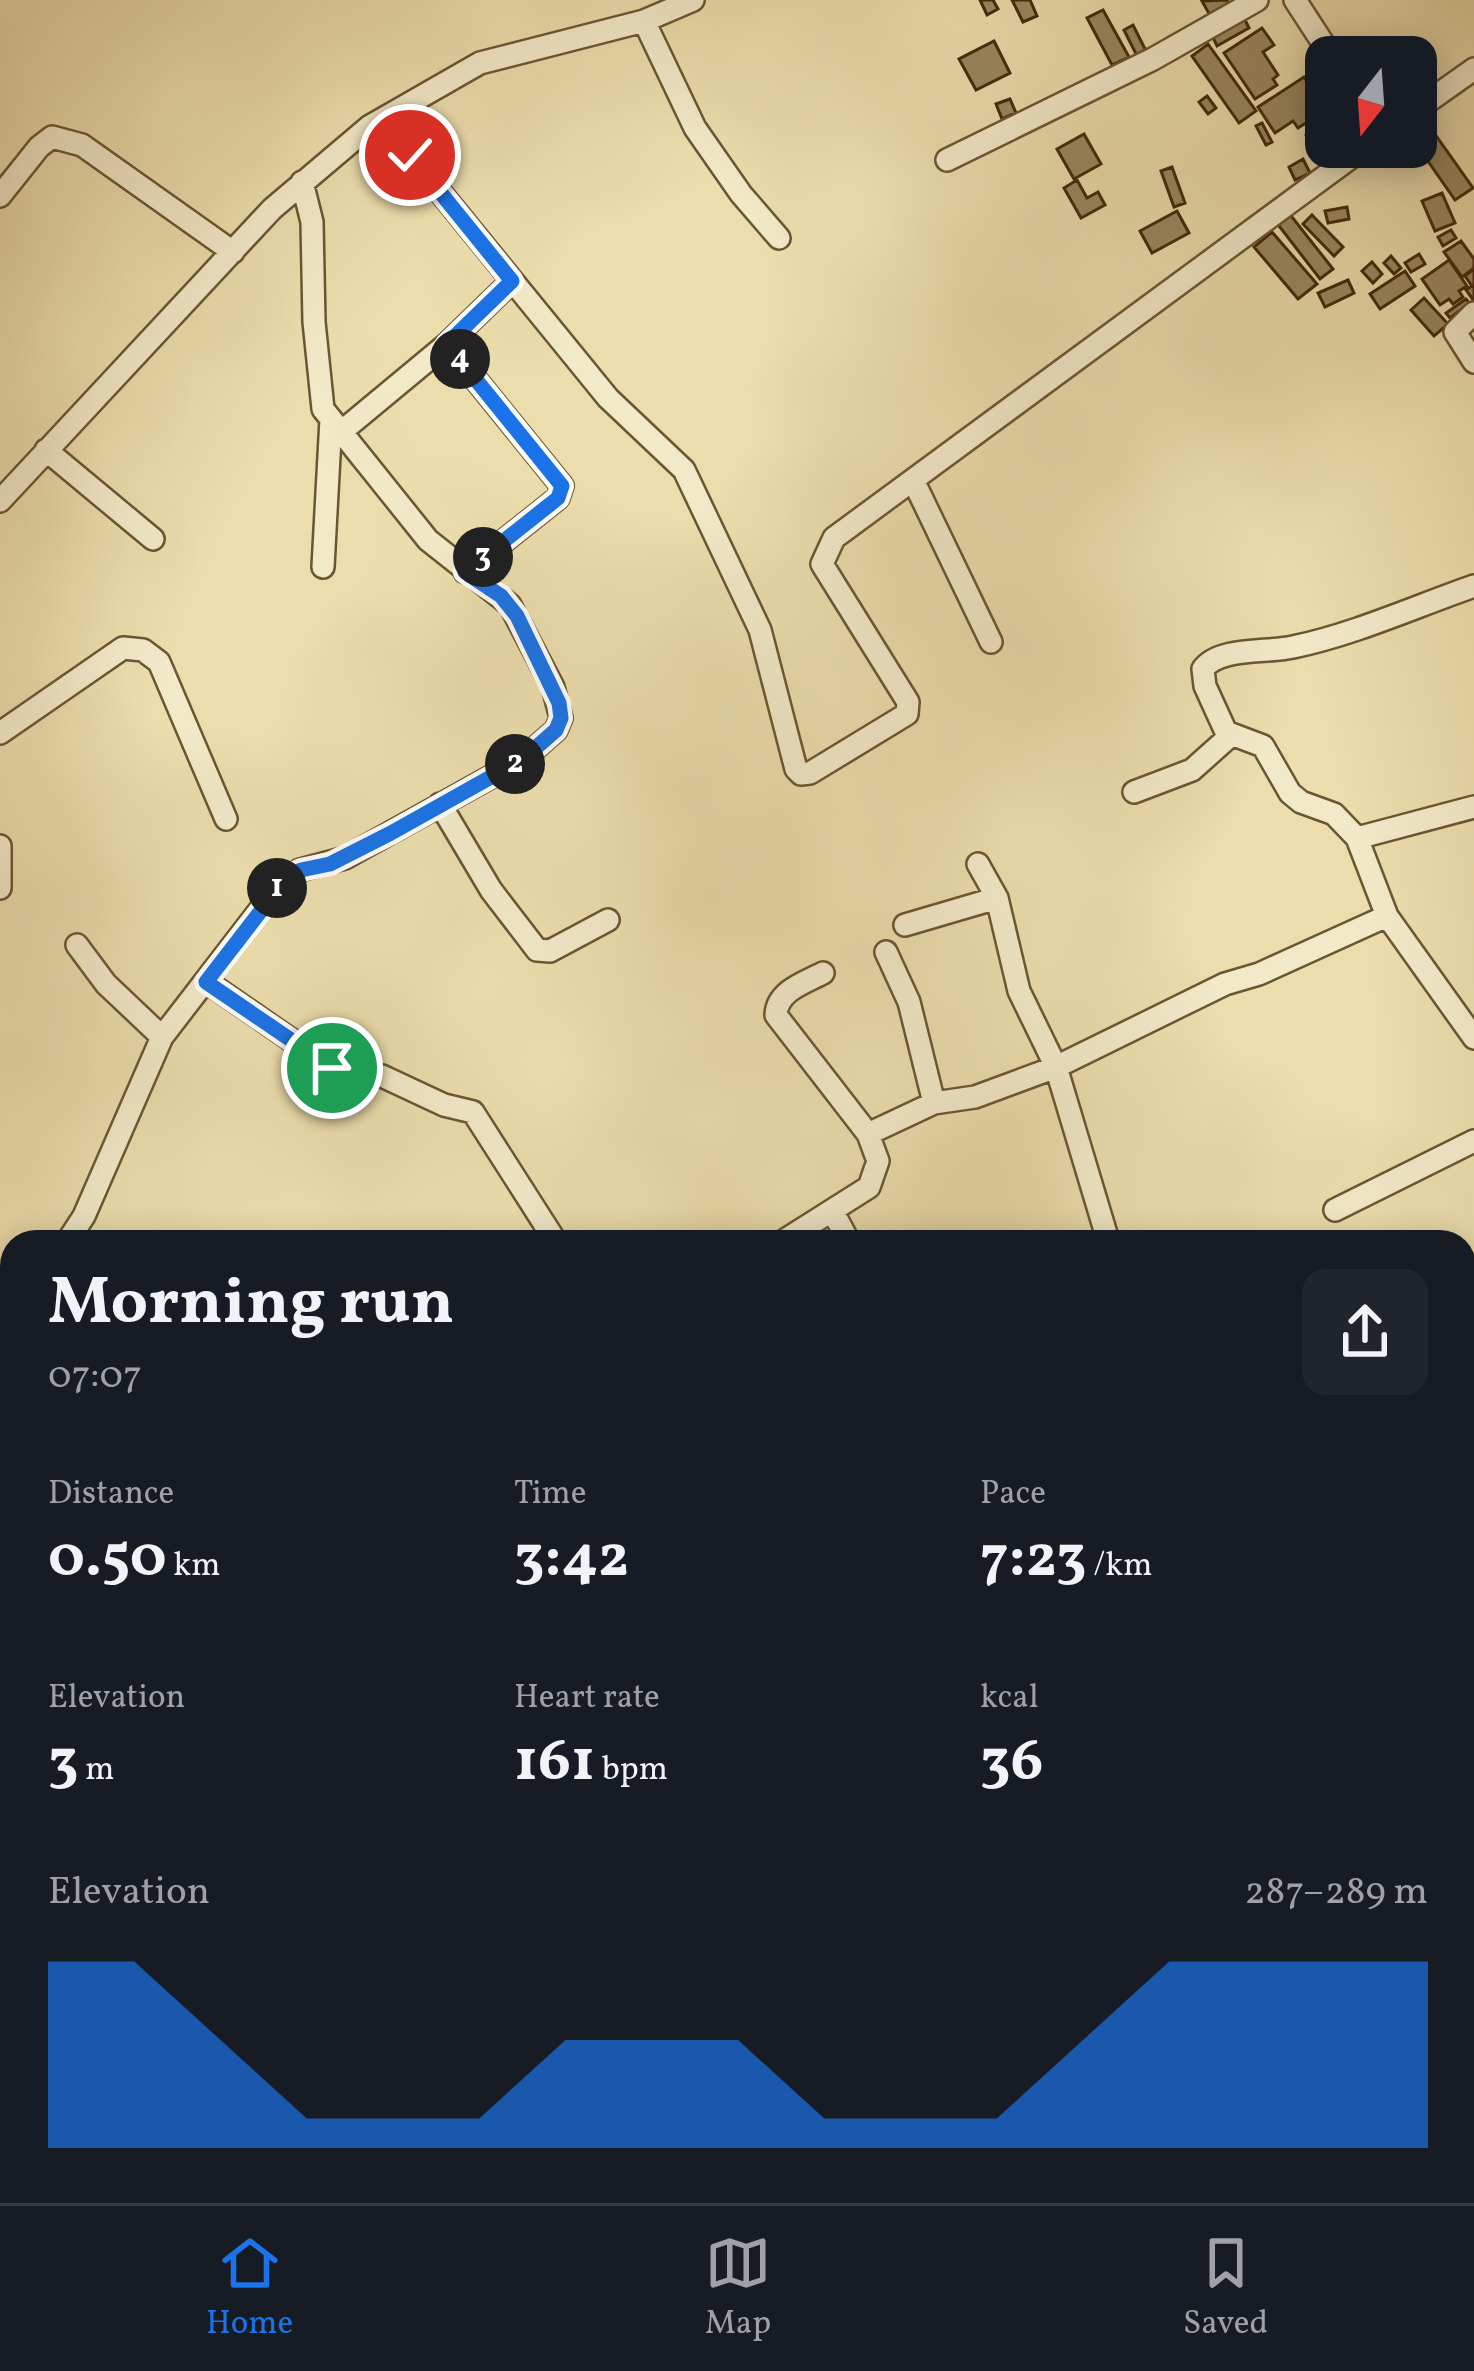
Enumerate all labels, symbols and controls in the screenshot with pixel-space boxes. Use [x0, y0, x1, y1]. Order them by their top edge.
north arrow [1305, 36, 1437, 168]
map controls [1305, 36, 1437, 168]
pin [359, 104, 461, 206]
icon: check [377, 122, 443, 188]
pin: 4 [430, 329, 490, 389]
text: 4 [450, 336, 470, 382]
pin: 3 [453, 527, 513, 587]
text: 3 [475, 534, 491, 580]
pin: 2 [485, 734, 545, 794]
text: 2 [506, 741, 524, 787]
pin: 1 [247, 858, 307, 918]
text: 1 [270, 865, 284, 911]
pin [281, 1017, 383, 1119]
icon: arrive [299, 1035, 365, 1101]
text: Morning run [48, 1259, 454, 1351]
button: share [1302, 1269, 1428, 1395]
text: 07:07 [48, 1350, 142, 1404]
text: Distance [48, 1472, 174, 1518]
text: Time [514, 1472, 586, 1518]
text: Pace [980, 1472, 1046, 1518]
text: 0.50 [48, 1518, 167, 1601]
text: 3:42 [514, 1518, 629, 1601]
text: 7:23 [980, 1518, 1087, 1601]
text: km [167, 1544, 220, 1590]
text: /km [1087, 1544, 1153, 1590]
text: Elevation [48, 1676, 185, 1722]
text: Heart rate [514, 1676, 660, 1722]
text: kcal [980, 1676, 1039, 1722]
text: 3 [48, 1722, 79, 1805]
text: 161 [514, 1722, 595, 1805]
text: 36 [980, 1722, 1044, 1805]
text: m [79, 1748, 114, 1794]
text: bpm [595, 1748, 668, 1794]
text: Elevation [48, 1866, 210, 1920]
text: 287–289 m [1245, 1866, 1428, 1920]
tab: Home [206, 2230, 293, 2348]
tab: Map [705, 2230, 771, 2348]
tab: Saved [1183, 2230, 1268, 2348]

